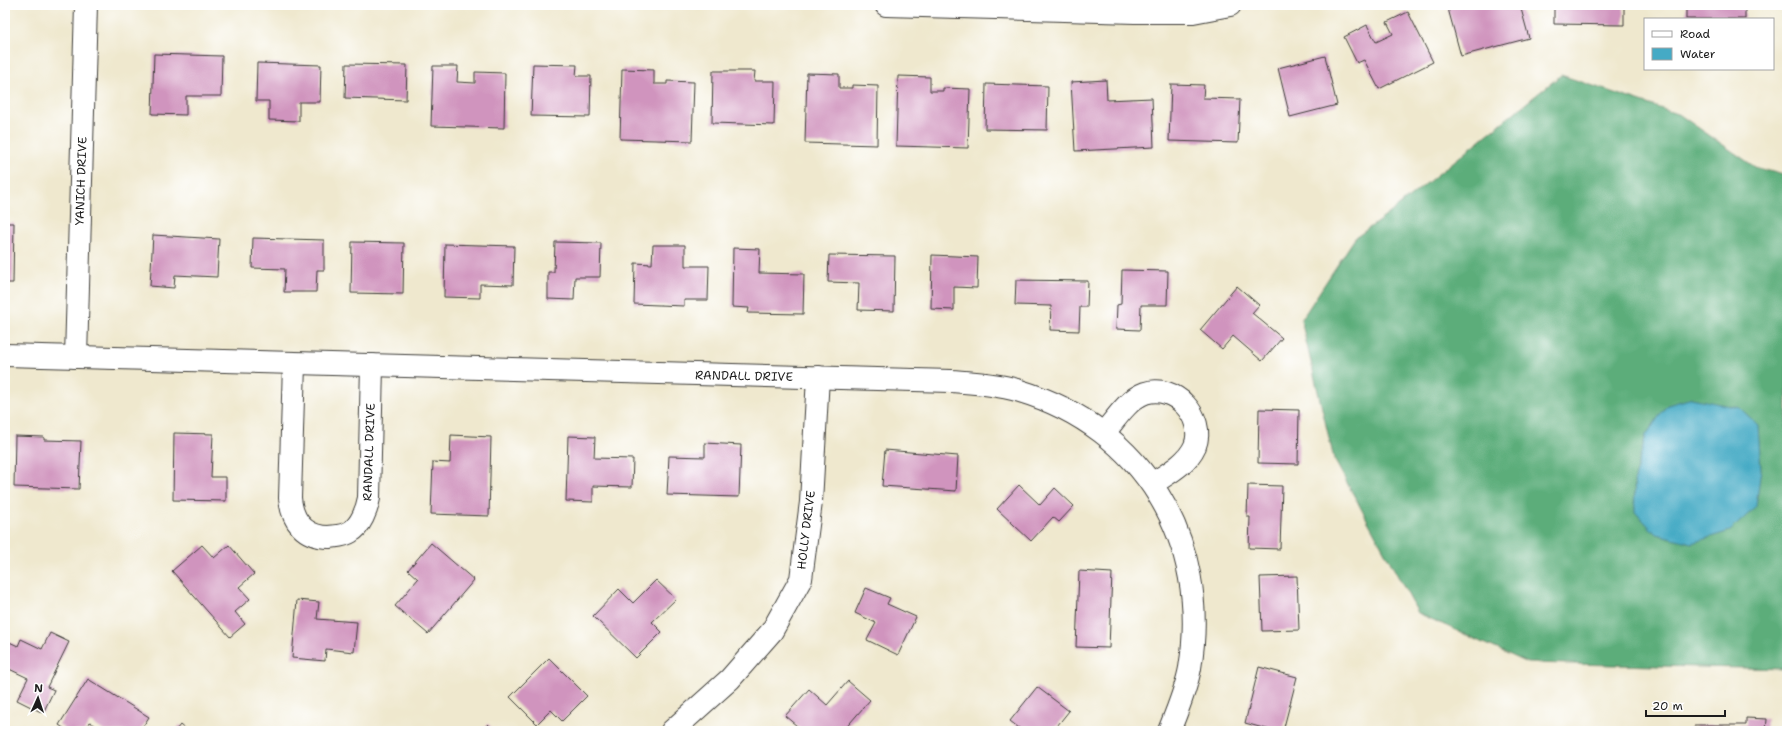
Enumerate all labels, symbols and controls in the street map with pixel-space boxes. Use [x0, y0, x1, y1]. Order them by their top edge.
legend [1644, 18, 1774, 70]
text: Road [1680, 26, 1711, 42]
text: Water [1680, 46, 1716, 62]
street label: YANICH DRIVE [71, 136, 91, 226]
street label: RANDALL DRIVE [695, 367, 793, 385]
street label: RANDALL DRIVE [359, 403, 379, 501]
street label: HOLLY DRIVE [793, 490, 819, 570]
north arrow [18, 678, 58, 718]
text: N [34, 681, 44, 696]
scale bar [1646, 692, 1725, 718]
text: 20 m [1652, 698, 1683, 714]

